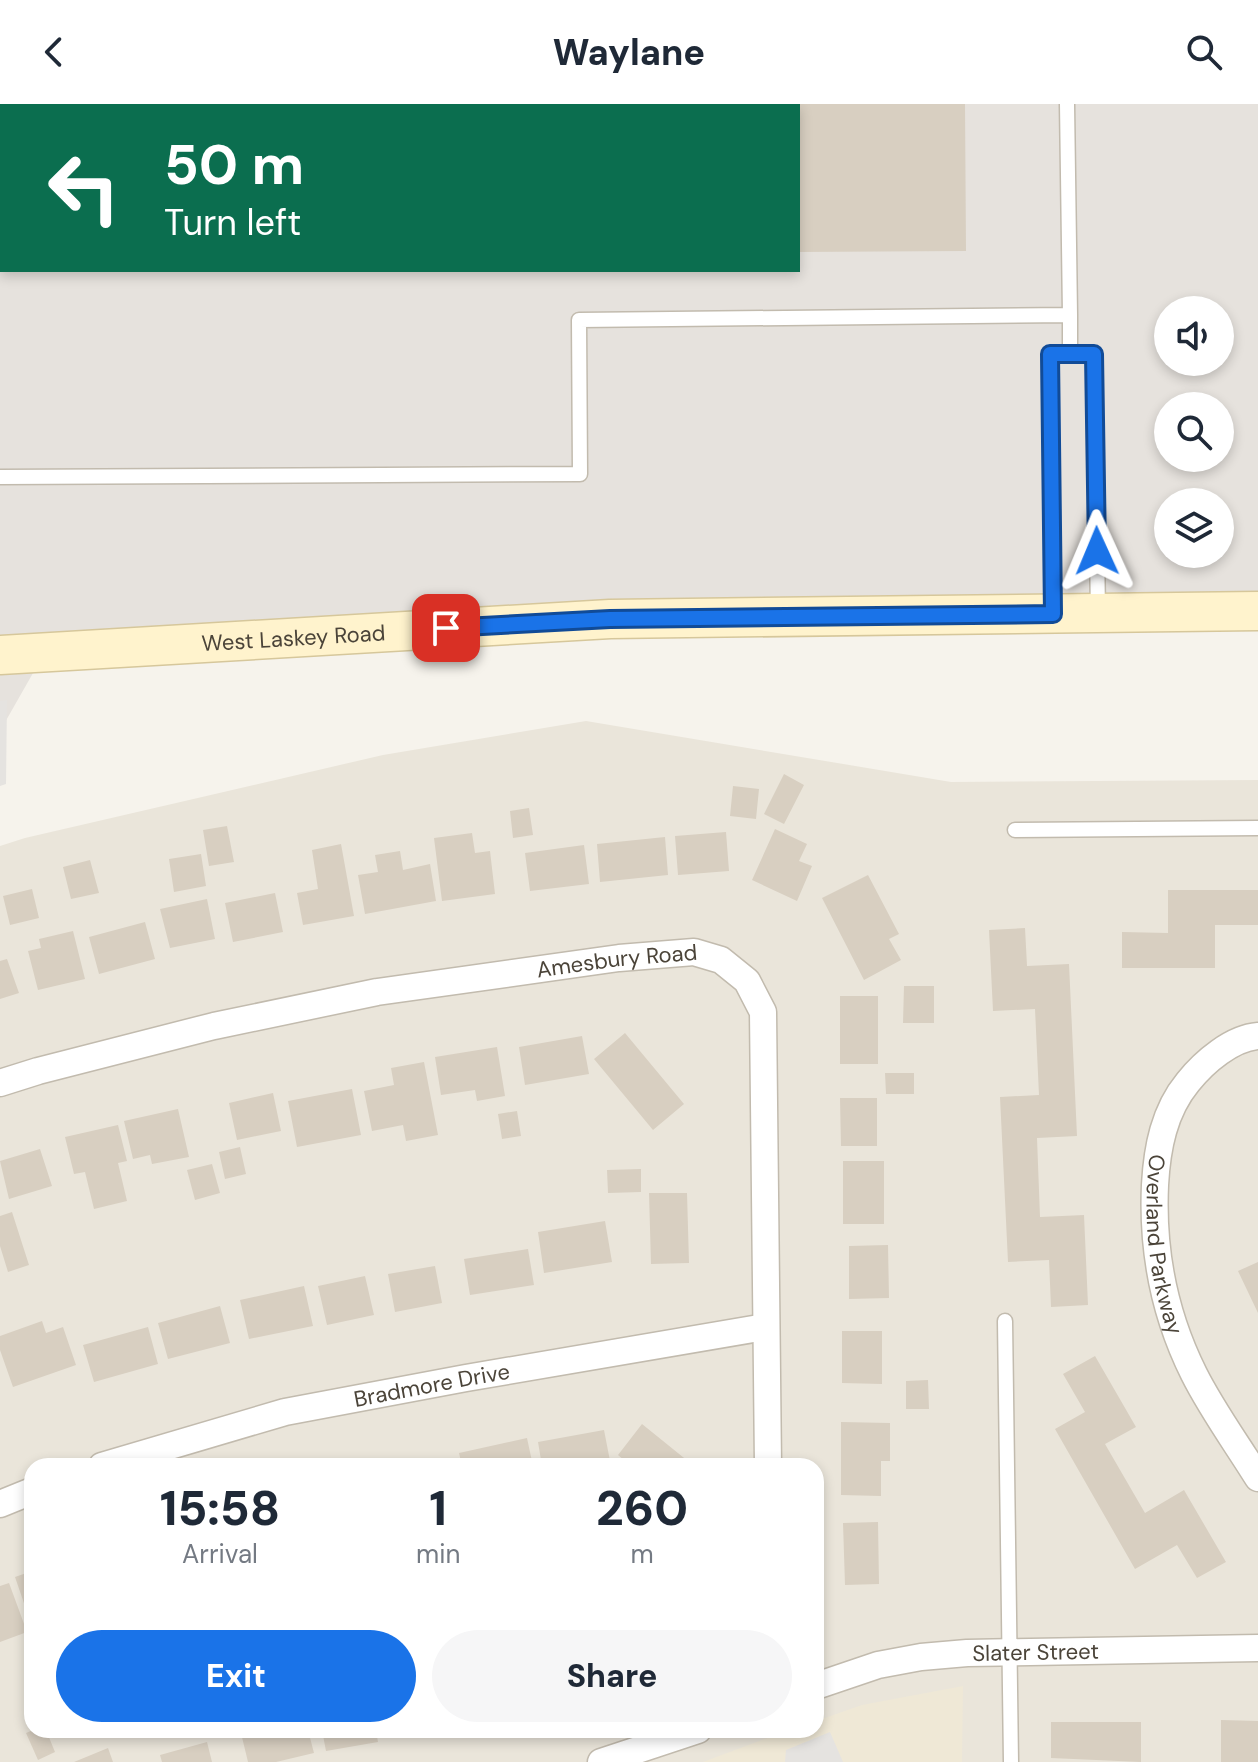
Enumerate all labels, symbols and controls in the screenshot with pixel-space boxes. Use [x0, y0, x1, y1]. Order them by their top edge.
text: Waylane [553, 29, 705, 76]
icon: back [32, 30, 76, 74]
icon: search [1182, 30, 1226, 74]
text: 50 m [164, 128, 304, 201]
icon: left [32, 136, 136, 240]
text: Turn left [164, 199, 301, 246]
map controls [1154, 296, 1234, 568]
button: sound [1154, 296, 1234, 376]
button: search [1154, 392, 1234, 472]
button: layers [1154, 488, 1234, 568]
position arrow [1055, 509, 1139, 593]
pin [412, 594, 480, 662]
icon: arrive [424, 606, 468, 650]
street label: West Laskey Road [201, 618, 386, 658]
street label: Amesbury Road [535, 938, 698, 984]
street label: Overland Parkway [1140, 1153, 1190, 1338]
street label: Bradmore Drive [351, 1357, 512, 1414]
text: 15:58 [160, 1477, 280, 1540]
text: 1 [429, 1477, 447, 1540]
text: 260 [596, 1477, 688, 1540]
text: Arrival [182, 1537, 258, 1571]
text: min [416, 1537, 460, 1571]
text: m [631, 1537, 654, 1571]
button: Exit [56, 1630, 416, 1722]
button: Share [432, 1630, 792, 1722]
street label: Slater Street [972, 1637, 1099, 1668]

